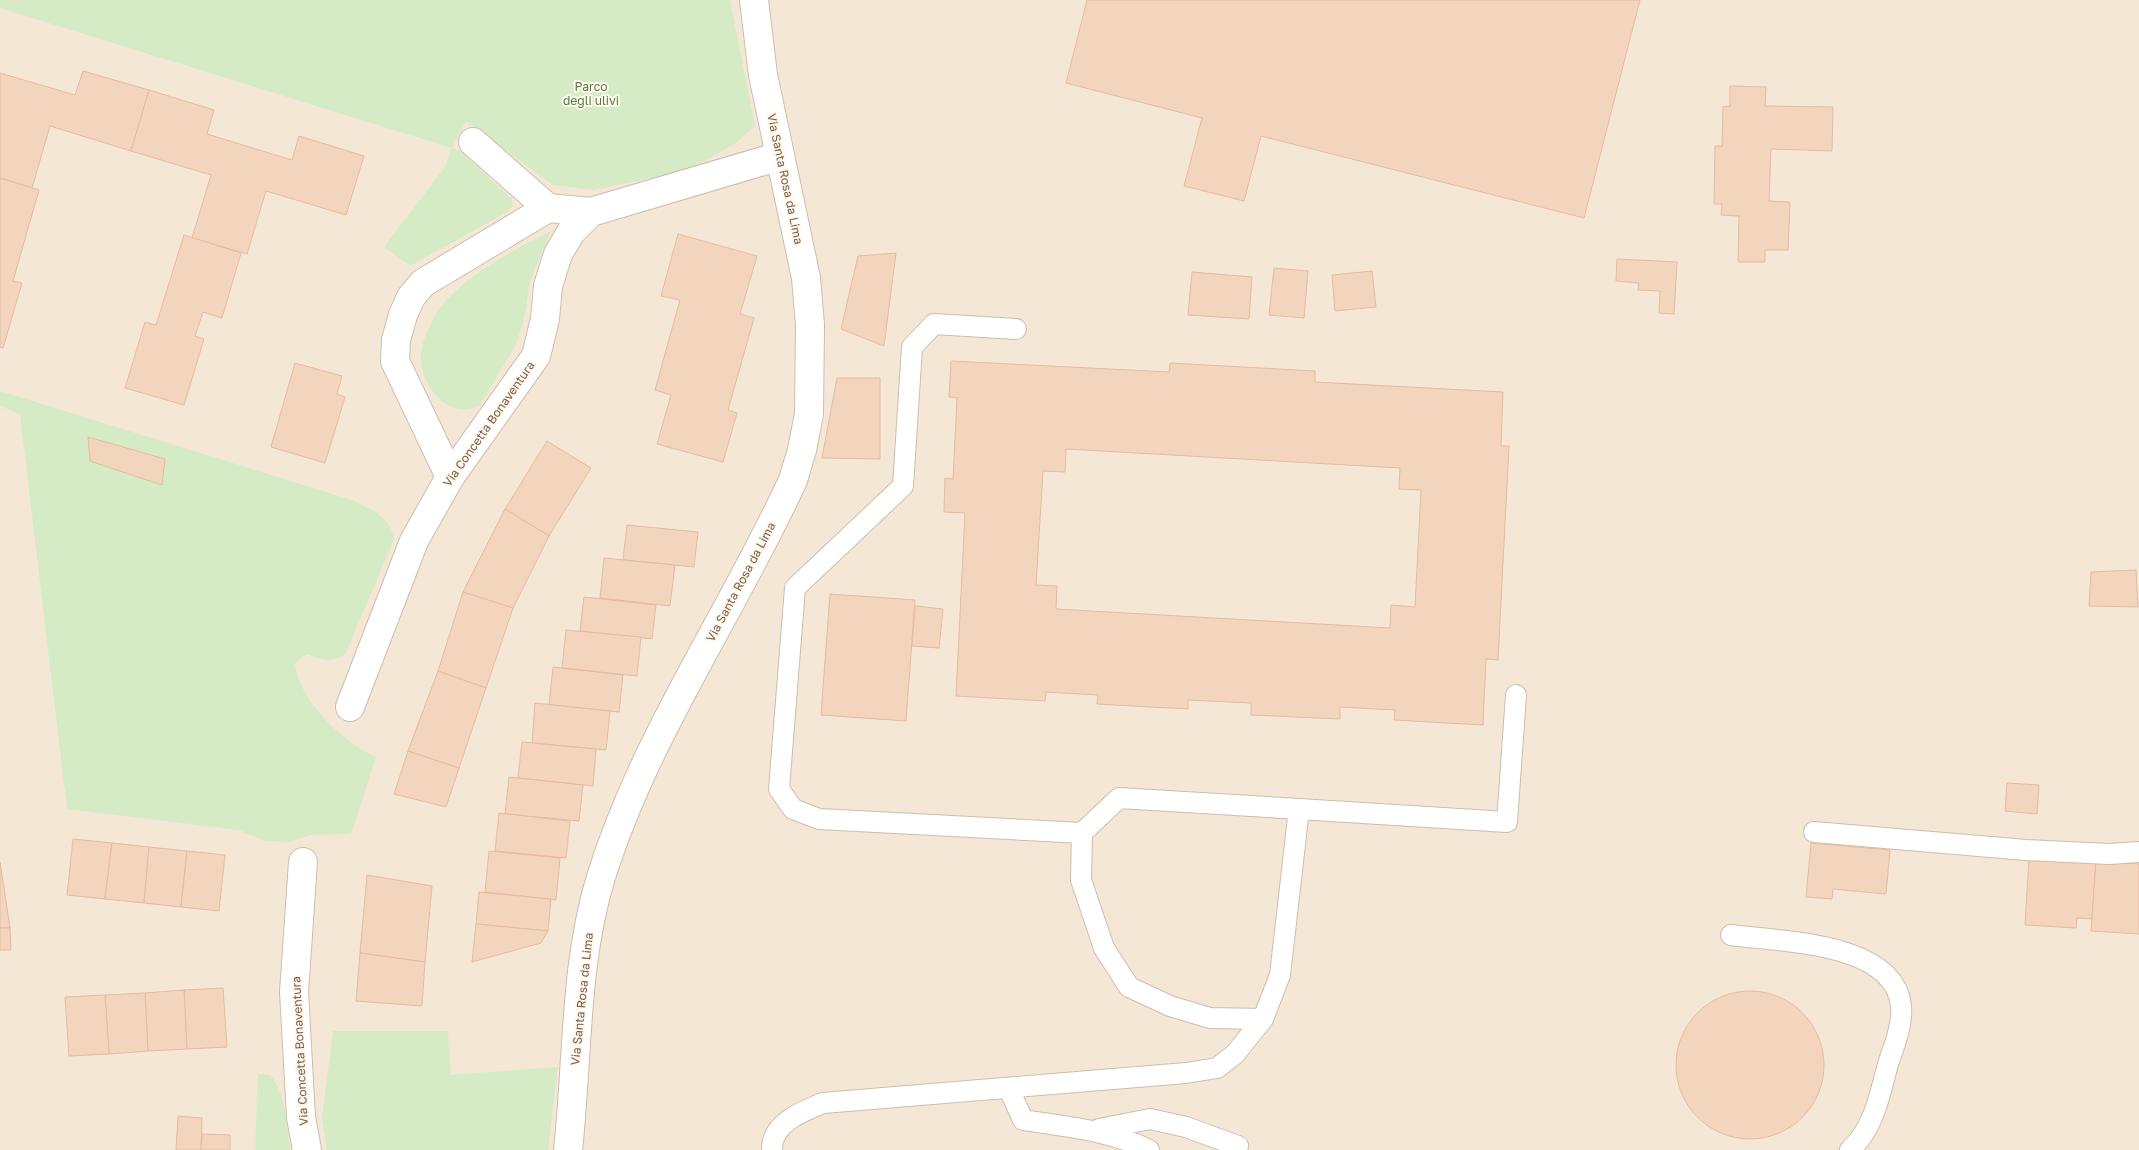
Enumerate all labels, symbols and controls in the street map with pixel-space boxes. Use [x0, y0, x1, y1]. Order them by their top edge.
park label: Parco degli ulivi [563, 79, 619, 108]
street label: Via Santa Rosa da Lima [764, 112, 807, 246]
street label: Via Concetta Bonaventura [439, 358, 538, 489]
street label: Via Santa Rosa da Lima [703, 519, 778, 644]
street label: Via Santa Rosa da Lima [567, 932, 596, 1066]
street label: Via Concetta Bonaventura [288, 976, 311, 1126]

